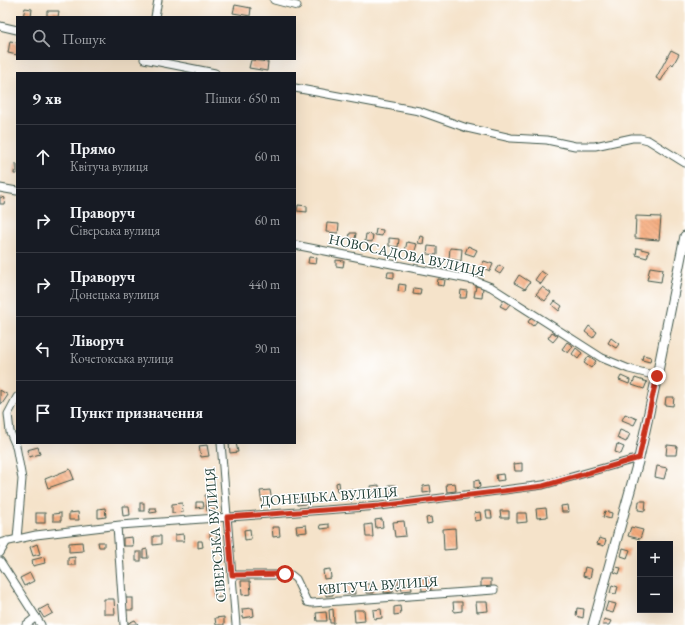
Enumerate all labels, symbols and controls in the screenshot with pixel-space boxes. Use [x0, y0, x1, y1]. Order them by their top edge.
search box [16, 16, 296, 60]
icon: search [30, 27, 52, 49]
text: Пошук [62, 29, 106, 48]
text: 9 хв [32, 87, 62, 109]
text: Пішки · 650 m [205, 90, 280, 107]
text: Прямо [70, 139, 115, 158]
icon: ahead [32, 146, 54, 168]
text: 60 m [255, 148, 280, 165]
text: Квітуча вулиця [70, 158, 148, 175]
text: Праворуч [70, 203, 135, 222]
icon: right [32, 210, 54, 232]
text: 60 m [255, 212, 280, 229]
text: Сіверська вулиця [70, 222, 160, 239]
street label: НОВОСАДОВА ВУЛИЦЯ [327, 230, 487, 280]
text: Праворуч [70, 267, 135, 286]
icon: right [32, 274, 54, 296]
text: 440 m [249, 276, 280, 293]
text: Донецька вулиця [70, 286, 159, 303]
text: Ліворуч [70, 331, 124, 350]
icon: left [32, 338, 54, 360]
text: 90 m [255, 340, 280, 357]
text: Кочетокська вулиця [70, 350, 174, 367]
route end [648, 367, 666, 385]
icon: arrive [32, 402, 54, 424]
text: Пункт призначення [70, 403, 203, 422]
street label: СІВЕРСЬКА ВУЛИЦЯ [200, 466, 230, 603]
street label: ДОНЕЦЬКА ВУЛИЦЯ [260, 482, 399, 510]
map controls [637, 541, 673, 613]
button: + [637, 541, 673, 577]
route start [276, 565, 294, 583]
street label: КВІТУЧА ВУЛИЦЯ [318, 572, 439, 598]
button: − [637, 577, 673, 613]

